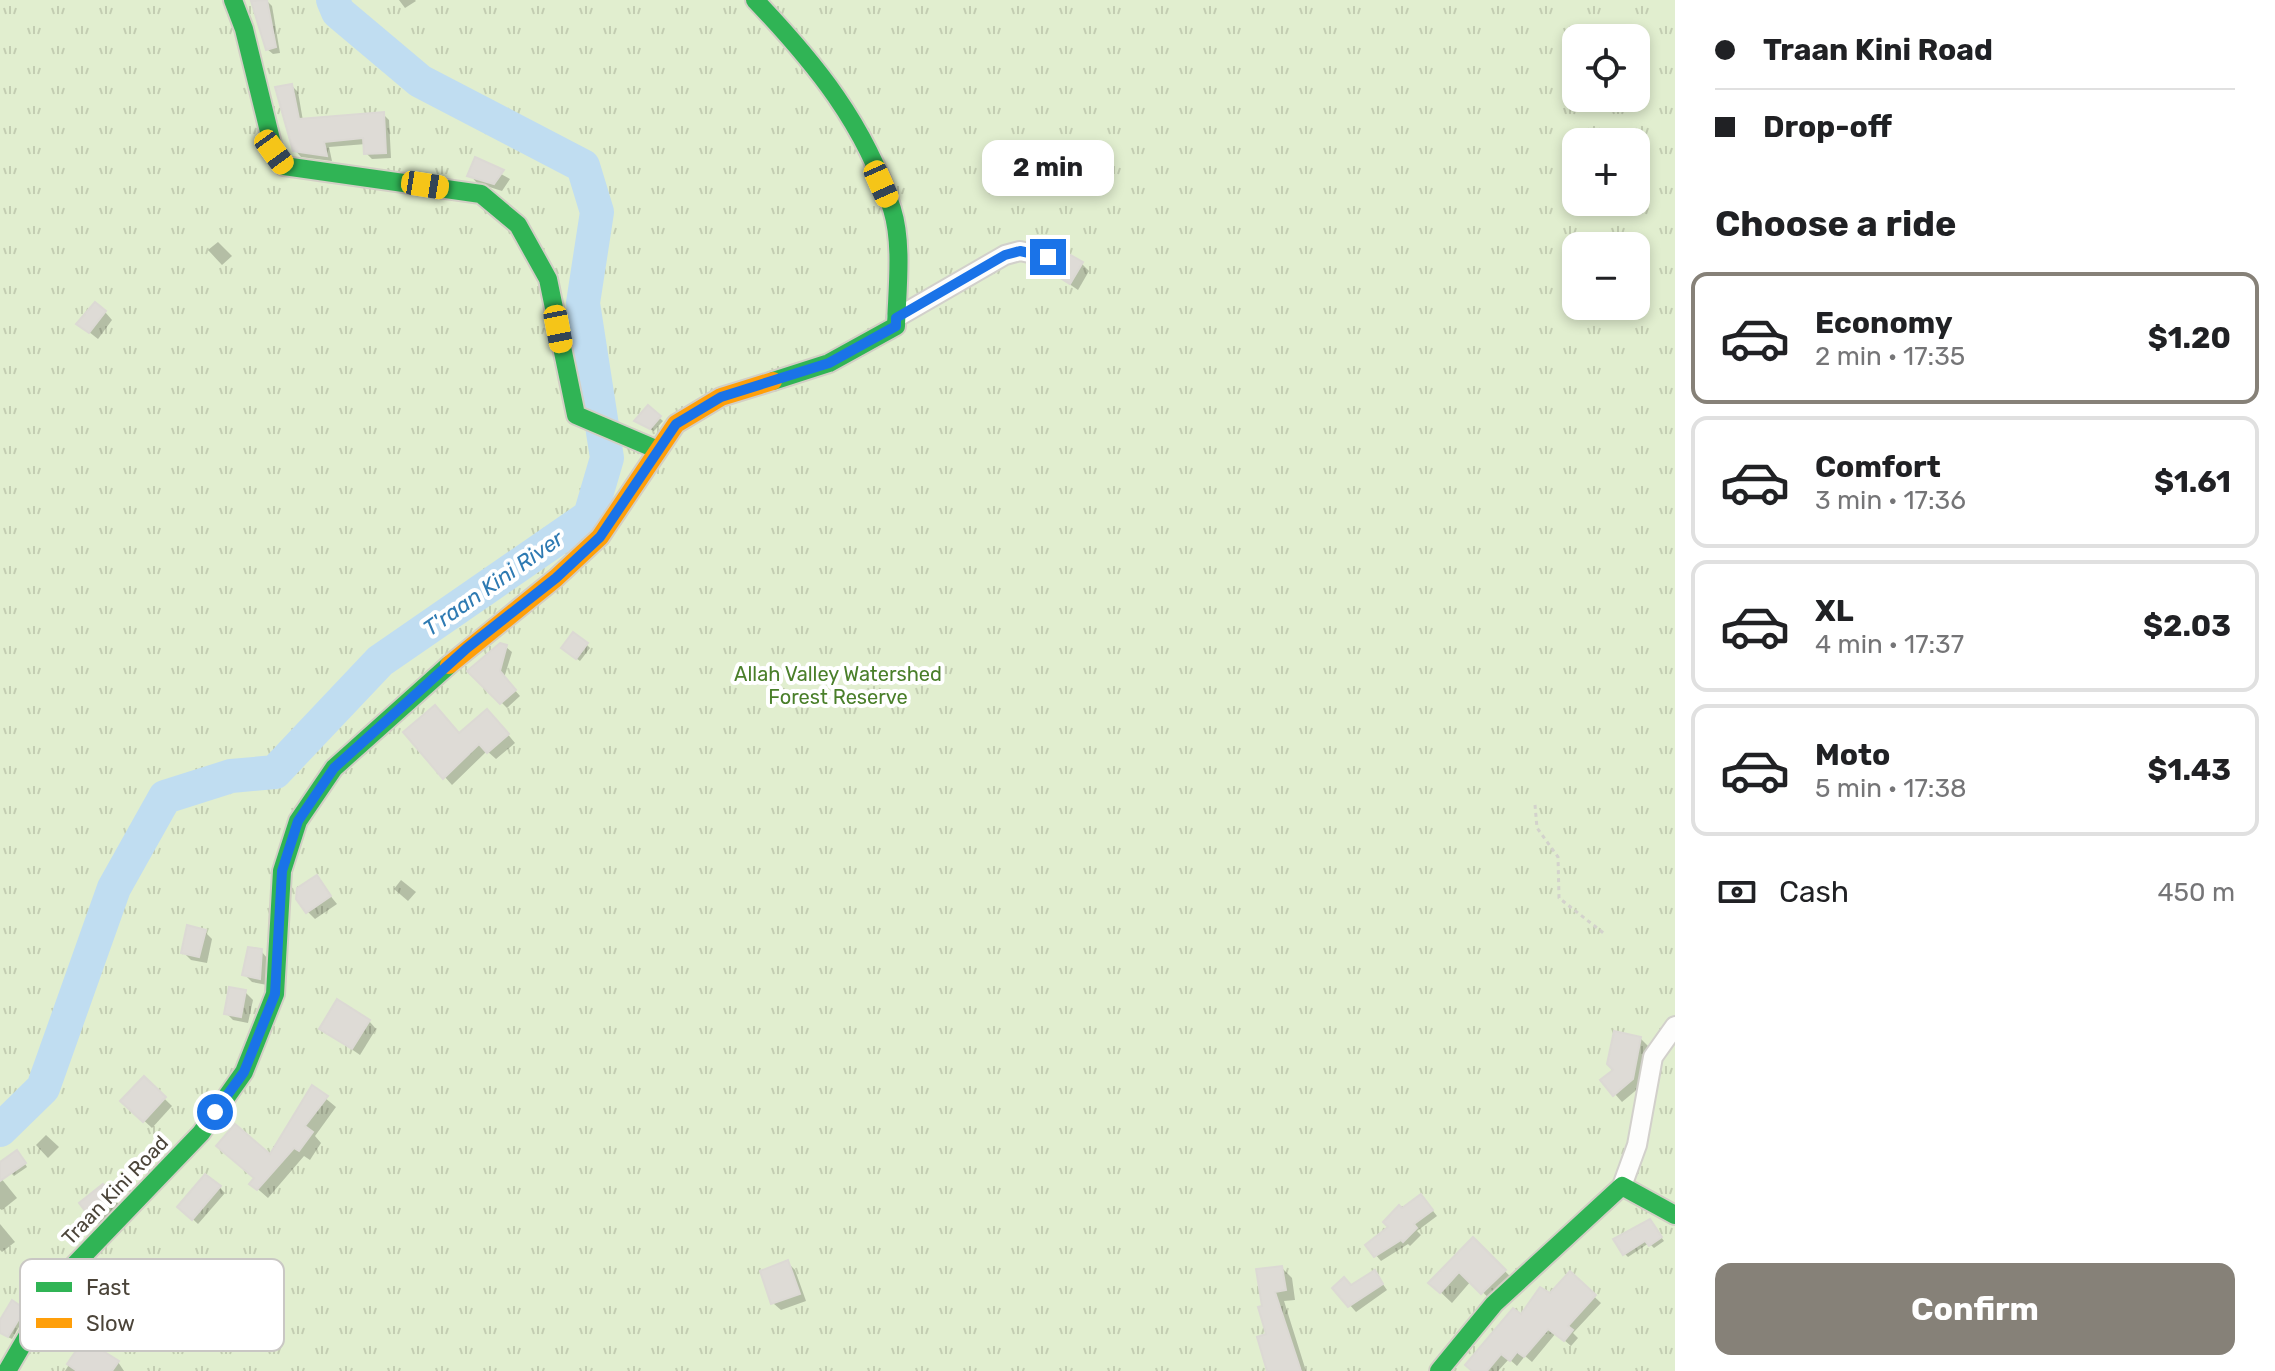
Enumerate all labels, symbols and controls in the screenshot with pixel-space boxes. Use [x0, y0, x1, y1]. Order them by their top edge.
map controls [1562, 24, 1650, 320]
button: locate [1562, 24, 1650, 112]
text: Traan Kini Road [1763, 32, 1993, 68]
text: Drop-off [1763, 109, 1892, 145]
car [250, 126, 298, 178]
button: + [1562, 128, 1650, 216]
callout: 2 min [982, 141, 1114, 197]
text: 2 min [1013, 152, 1083, 183]
car [860, 157, 902, 211]
car [399, 169, 451, 201]
text: Choose a ride [1715, 202, 1956, 245]
button: − [1562, 232, 1650, 320]
route end [1030, 239, 1066, 275]
icon: car [1719, 302, 1791, 374]
car [542, 303, 574, 355]
text: Economy [1815, 305, 1953, 341]
text: $1.20 [2148, 320, 2231, 356]
text: 2 min · 17:35 [1815, 341, 1965, 372]
icon: car [1719, 446, 1791, 518]
text: Comfort [1815, 449, 1941, 485]
text: $1.61 [2154, 464, 2231, 500]
text: 3 min · 17:36 [1815, 485, 1966, 516]
water label: T'raan Kini River [418, 524, 570, 642]
icon: car [1719, 590, 1791, 662]
text: XL [1815, 593, 1854, 629]
text: $2.03 [2143, 608, 2231, 644]
text: 4 min · 17:37 [1815, 629, 1964, 660]
park label: Allah Valley Watershed Forest Reserve [734, 662, 942, 709]
icon: car [1719, 734, 1791, 806]
text: Moto [1815, 737, 1890, 773]
text: $1.43 [2147, 752, 2231, 788]
text: 5 min · 17:38 [1815, 773, 1967, 804]
icon: cash [1715, 870, 1759, 914]
text: Cash [1779, 874, 1849, 910]
text: 450 m [2157, 877, 2235, 908]
route start [197, 1094, 233, 1130]
street label: Traan Kini Road [57, 1130, 173, 1250]
legend [20, 1259, 284, 1351]
button: Confirm [1715, 1263, 2235, 1355]
text: Fast [86, 1274, 131, 1301]
text: Slow [86, 1310, 135, 1337]

